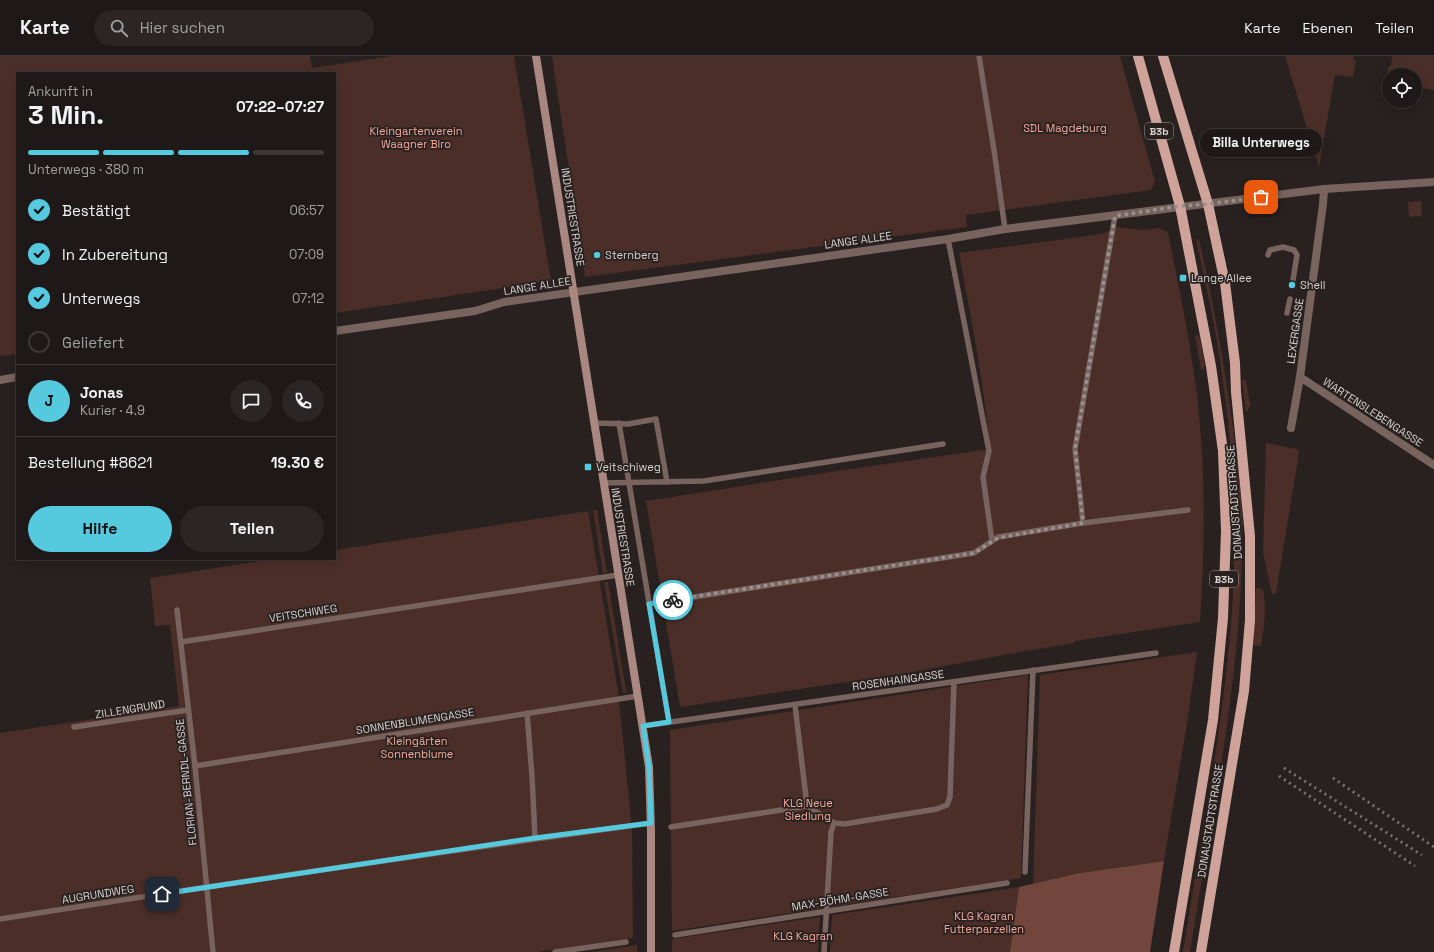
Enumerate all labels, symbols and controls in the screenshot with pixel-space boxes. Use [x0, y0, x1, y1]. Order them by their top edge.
search box [94, 10, 374, 46]
text: Karte [20, 15, 70, 40]
icon: search [108, 17, 130, 39]
text: Hier suchen [140, 18, 225, 37]
text: Karte [1244, 19, 1281, 37]
text: Ebenen [1303, 19, 1353, 37]
text: Teilen [1375, 19, 1414, 37]
map controls [1382, 68, 1422, 108]
button: locate [1382, 68, 1422, 108]
text: Ankunft in [28, 83, 93, 100]
text: 07:22–07:27 [236, 97, 324, 116]
text: 3 Min. [28, 98, 104, 132]
park label: SDL Magdeburg [1023, 121, 1107, 135]
road number: B3b [1145, 123, 1173, 139]
park label: Kleingartenverein Waagner Biro [370, 124, 462, 151]
callout: Billa Unterwegs [1200, 129, 1322, 157]
text: Billa Unterwegs [1212, 134, 1310, 151]
text: Unterwegs · 380 m [28, 161, 144, 178]
street label: INDUSTRIESTRASSE [558, 167, 588, 267]
pin [1244, 180, 1278, 214]
icon: bag [1250, 186, 1272, 208]
icon: check [28, 199, 50, 221]
text: Bestätigt [62, 201, 131, 220]
text: 06:57 [289, 202, 324, 219]
street label: LANGE ALLEE [824, 228, 892, 252]
icon: check [28, 243, 50, 265]
text: In Zubereitung [62, 245, 168, 264]
text: 07:09 [289, 246, 324, 263]
place label: Sternberg [605, 248, 659, 262]
marker: Sternberg [592, 250, 602, 260]
place label: Lange Allee [1191, 271, 1252, 285]
marker: Lange Allee [1178, 273, 1188, 283]
street label: LANGE ALLEE [502, 274, 572, 298]
place label: Shell [1300, 278, 1325, 292]
marker: Shell [1287, 280, 1297, 290]
icon: check [28, 287, 50, 309]
text: Unterwegs [62, 289, 140, 308]
text: 07:12 [292, 290, 324, 307]
street label: LEXERGASSE [1283, 297, 1307, 365]
text: Geliefert [62, 333, 124, 352]
street label: WARTENSLEBENGASSE [1320, 374, 1426, 450]
button: chat [230, 380, 272, 422]
button: phone [282, 380, 324, 422]
text: Jonas [80, 383, 123, 402]
text: J [44, 391, 54, 410]
text: Kurier · 4.9 [80, 402, 145, 419]
street label: DONAUSTADTSTRASSE [1223, 444, 1245, 560]
text: Bestellung #8621 [28, 453, 152, 472]
text: 19.30 € [271, 453, 324, 472]
place label: Veitschiweg [596, 460, 661, 474]
marker: Veitschiweg [583, 462, 593, 472]
street label: INDUSTRIESTRASSE [608, 487, 638, 587]
button: Hilfe [28, 506, 172, 552]
button: Teilen [180, 506, 324, 552]
road number: B3b [1210, 571, 1238, 587]
courier [653, 580, 693, 620]
icon: bike [662, 589, 684, 611]
street label: VEITSCHIWEG [268, 601, 338, 625]
street label: ROSENHAINGASSE [851, 667, 945, 693]
street label: ZILLENGRUND [94, 697, 166, 721]
street label: SONNENBLUMENGASSE [355, 705, 475, 737]
street label: FLORIAN-BERNDL-GASSE [172, 718, 200, 846]
park label: Kleingärten Sonnenblume [381, 734, 453, 761]
street label: DONAUSTADTSTRASSE [1194, 763, 1226, 879]
park label: KLG Neue Siedlung [783, 796, 833, 823]
pin [145, 877, 179, 911]
street label: AUGRUNDWEG [61, 881, 135, 907]
icon: home [151, 883, 173, 905]
street label: MAX-BÖHM-GASSE [790, 883, 890, 914]
park label: KLG Kagran Futterparzellen [944, 909, 1024, 936]
park label: KLG Kagran [773, 929, 833, 943]

